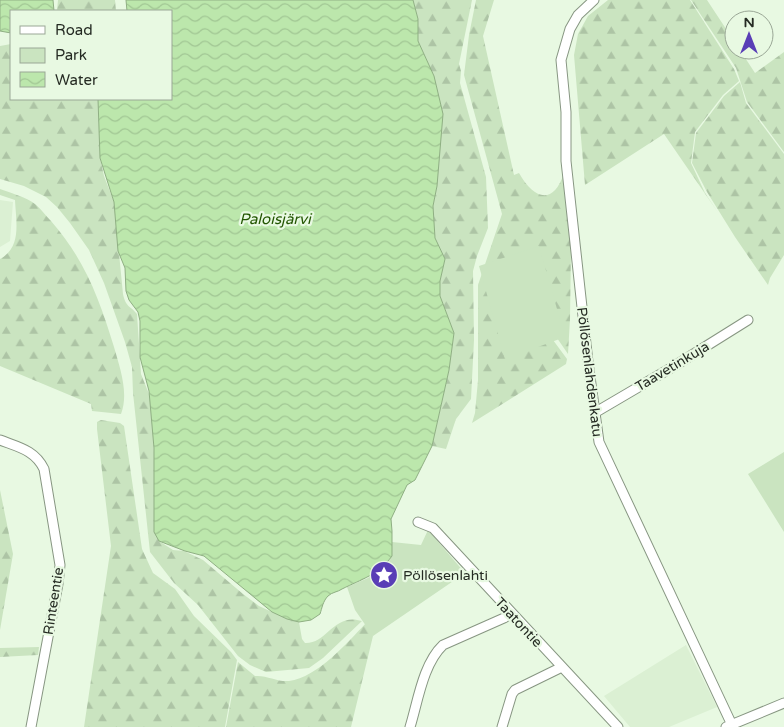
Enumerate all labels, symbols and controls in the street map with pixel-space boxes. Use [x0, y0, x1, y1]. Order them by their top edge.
legend [10, 10, 172, 100]
north arrow [724, 10, 774, 60]
text: N [743, 14, 755, 31]
text: Road [55, 21, 93, 39]
text: Park [55, 46, 87, 64]
text: Water [55, 71, 98, 89]
water label: Paloisjärvi [239, 210, 313, 228]
street label: Pöllösenlahdenkatu [573, 306, 606, 438]
street label: Taavetinkuja [632, 338, 712, 395]
place icon: Pöllösenlahti [369, 560, 399, 590]
street label: Rinteentie [40, 566, 67, 636]
place label: Pöllösenlahti [403, 567, 488, 584]
street label: Taatontie [491, 594, 546, 651]

